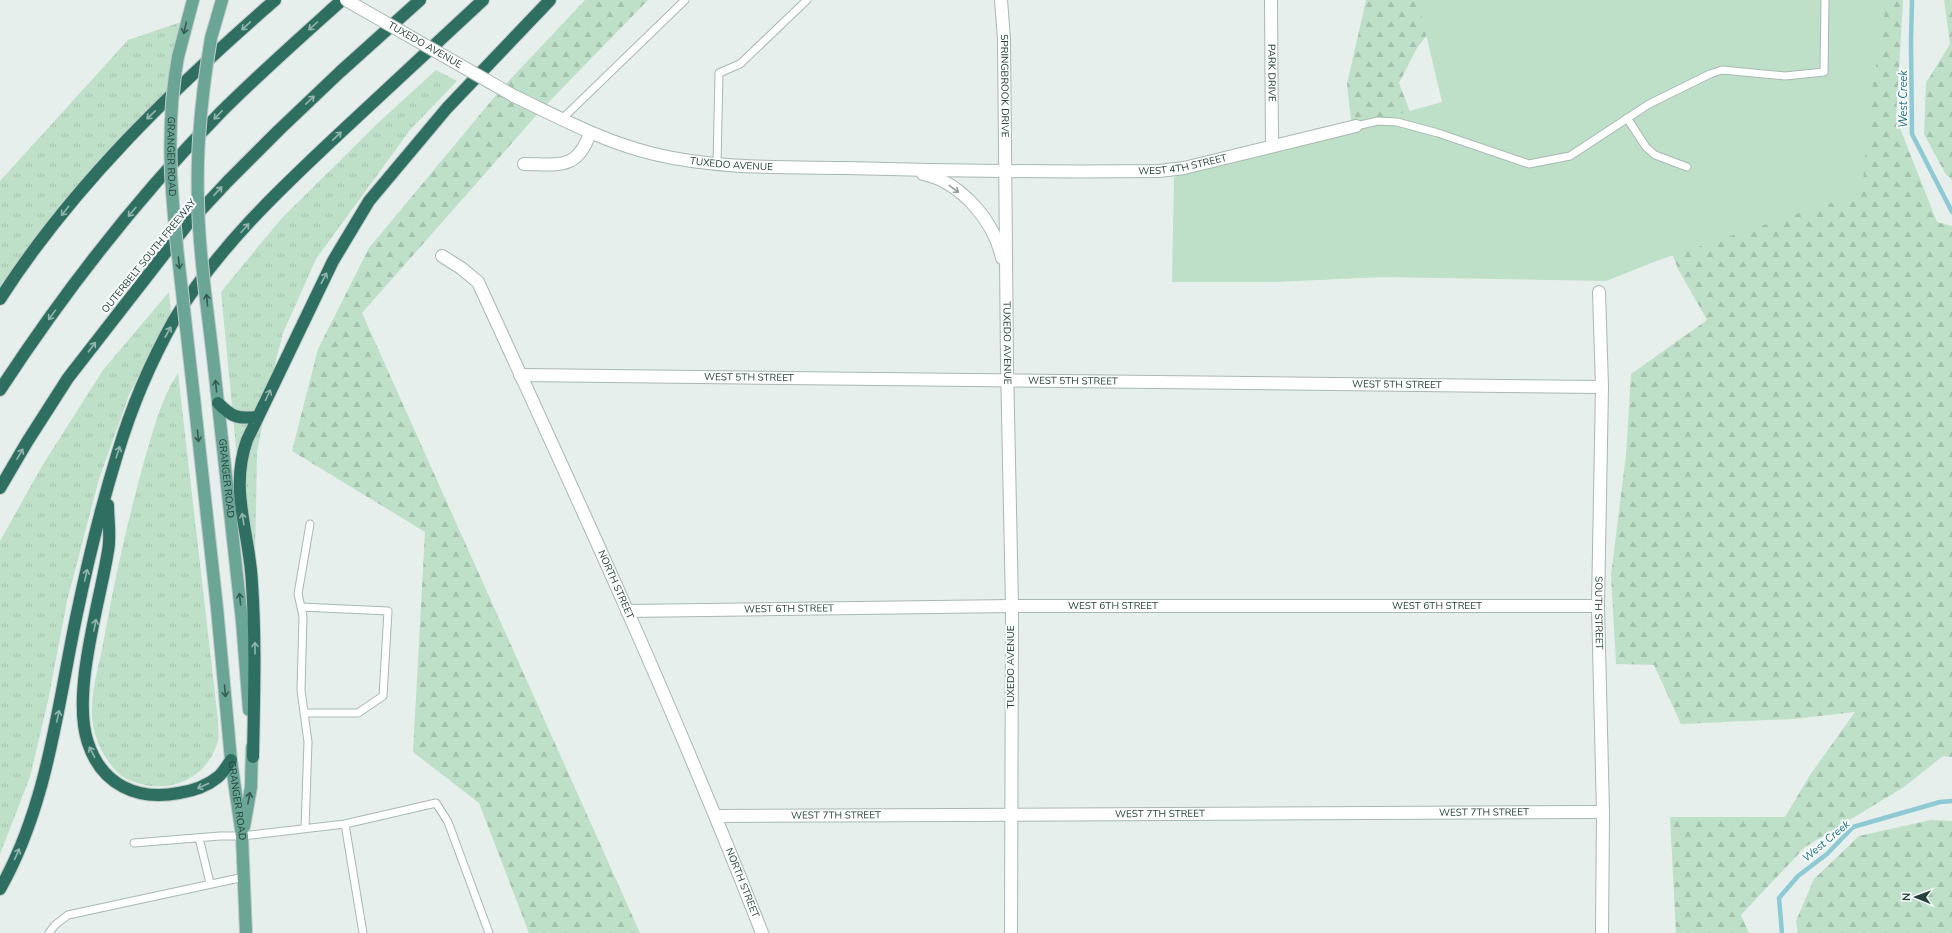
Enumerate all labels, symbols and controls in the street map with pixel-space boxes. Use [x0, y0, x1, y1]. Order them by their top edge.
street label: TUXEDO AVENUE [385, 18, 465, 72]
one-way arrow [241, 21, 251, 31]
one-way arrow [308, 21, 318, 31]
one-way arrow [181, 22, 189, 35]
street label: SPRINGBROOK DRIVE [997, 34, 1012, 138]
street label: PARK DRIVE [1264, 44, 1279, 102]
water label: West Creek [1896, 70, 1911, 128]
one-way arrow [305, 96, 315, 105]
one-way arrow [147, 110, 157, 119]
one-way arrow [214, 110, 223, 120]
street label: GRANGER ROAD [163, 116, 179, 197]
one-way arrow [332, 132, 342, 141]
street label: WEST 4TH STREET [1138, 151, 1228, 178]
street label: TUXEDO AVENUE [689, 154, 773, 174]
one-way arrow [949, 185, 960, 194]
one-way arrow [213, 186, 223, 196]
street label: OUTERBELT SOUTH FREEWAY [99, 195, 200, 316]
one-way arrow [60, 206, 69, 217]
one-way arrow [127, 207, 136, 217]
one-way arrow [240, 223, 250, 233]
one-way arrow [175, 256, 183, 269]
one-way arrow [321, 272, 329, 284]
one-way arrow [203, 294, 210, 307]
street label: TUXEDO AVENUE [999, 301, 1014, 385]
one-way arrow [48, 309, 56, 320]
one-way arrow [164, 327, 172, 339]
one-way arrow [88, 341, 96, 352]
street label: WEST 5TH STREET [704, 370, 794, 385]
street label: WEST 5TH STREET [1028, 374, 1118, 389]
street label: WEST 5TH STREET [1352, 377, 1442, 392]
one-way arrow [212, 380, 220, 393]
one-way arrow [265, 389, 272, 401]
one-way arrow [194, 429, 202, 442]
street label: GRANGER ROAD [215, 438, 238, 519]
one-way arrow [115, 446, 122, 459]
one-way arrow [16, 448, 24, 460]
one-way arrow [239, 513, 247, 526]
street label: NORTH STREET [594, 548, 637, 621]
one-way arrow [83, 569, 91, 582]
street label: SOUTH STREET [1591, 576, 1606, 650]
one-way arrow [236, 593, 244, 606]
street label: WEST 6TH STREET [1068, 599, 1158, 613]
street label: WEST 6TH STREET [1392, 599, 1482, 613]
street label: WEST 6TH STREET [744, 601, 834, 616]
one-way arrow [91, 619, 99, 632]
street label: TUXEDO AVENUE [1004, 625, 1018, 709]
one-way arrow [251, 642, 259, 655]
one-way arrow [221, 684, 228, 697]
one-way arrow [54, 710, 62, 723]
one-way arrow [88, 746, 95, 758]
street label: GRANGER ROAD [224, 760, 249, 841]
one-way arrow [197, 783, 209, 790]
one-way arrow [246, 792, 254, 805]
street label: WEST 7TH STREET [1439, 805, 1529, 820]
street label: WEST 7TH STREET [1115, 807, 1205, 821]
street label: WEST 7TH STREET [791, 808, 881, 823]
water label: West Creek [1799, 816, 1853, 865]
street label: NORTH STREET [722, 846, 762, 920]
one-way arrow [13, 848, 21, 860]
north arrow [1896, 877, 1936, 917]
text: N [1899, 893, 1914, 901]

